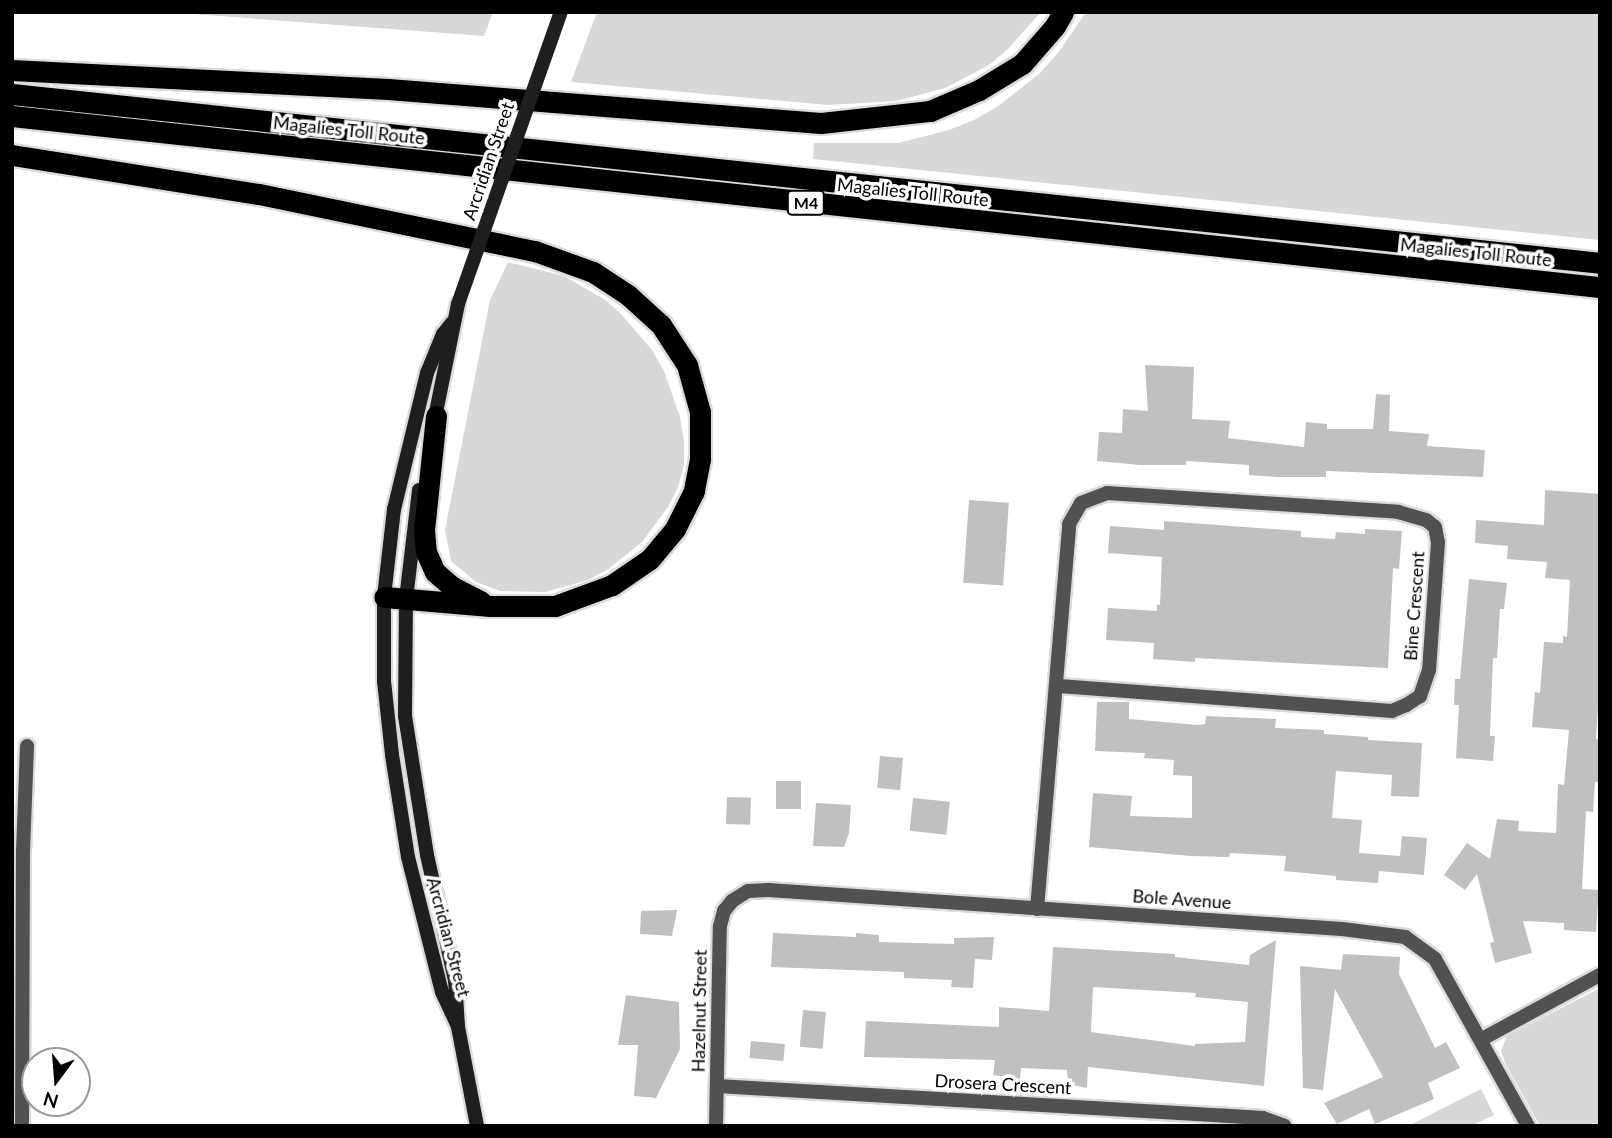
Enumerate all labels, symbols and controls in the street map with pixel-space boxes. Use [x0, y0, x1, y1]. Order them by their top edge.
street label: Arcridian Street [458, 99, 518, 223]
street label: Magalies Toll Route [272, 111, 426, 149]
street label: Magalies Toll Route [836, 173, 990, 211]
road number: M4 [787, 190, 825, 216]
street label: Magalies Toll Route [1399, 233, 1553, 271]
street label: Bine Crescent [1399, 551, 1429, 661]
street label: Arcridian Street [423, 875, 475, 999]
street label: Bole Avenue [1132, 885, 1232, 913]
street label: Hazelnut Street [687, 949, 711, 1073]
north arrow [21, 1047, 91, 1117]
street label: Drosera Crescent [934, 1070, 1072, 1098]
text: N [40, 1088, 61, 1114]

